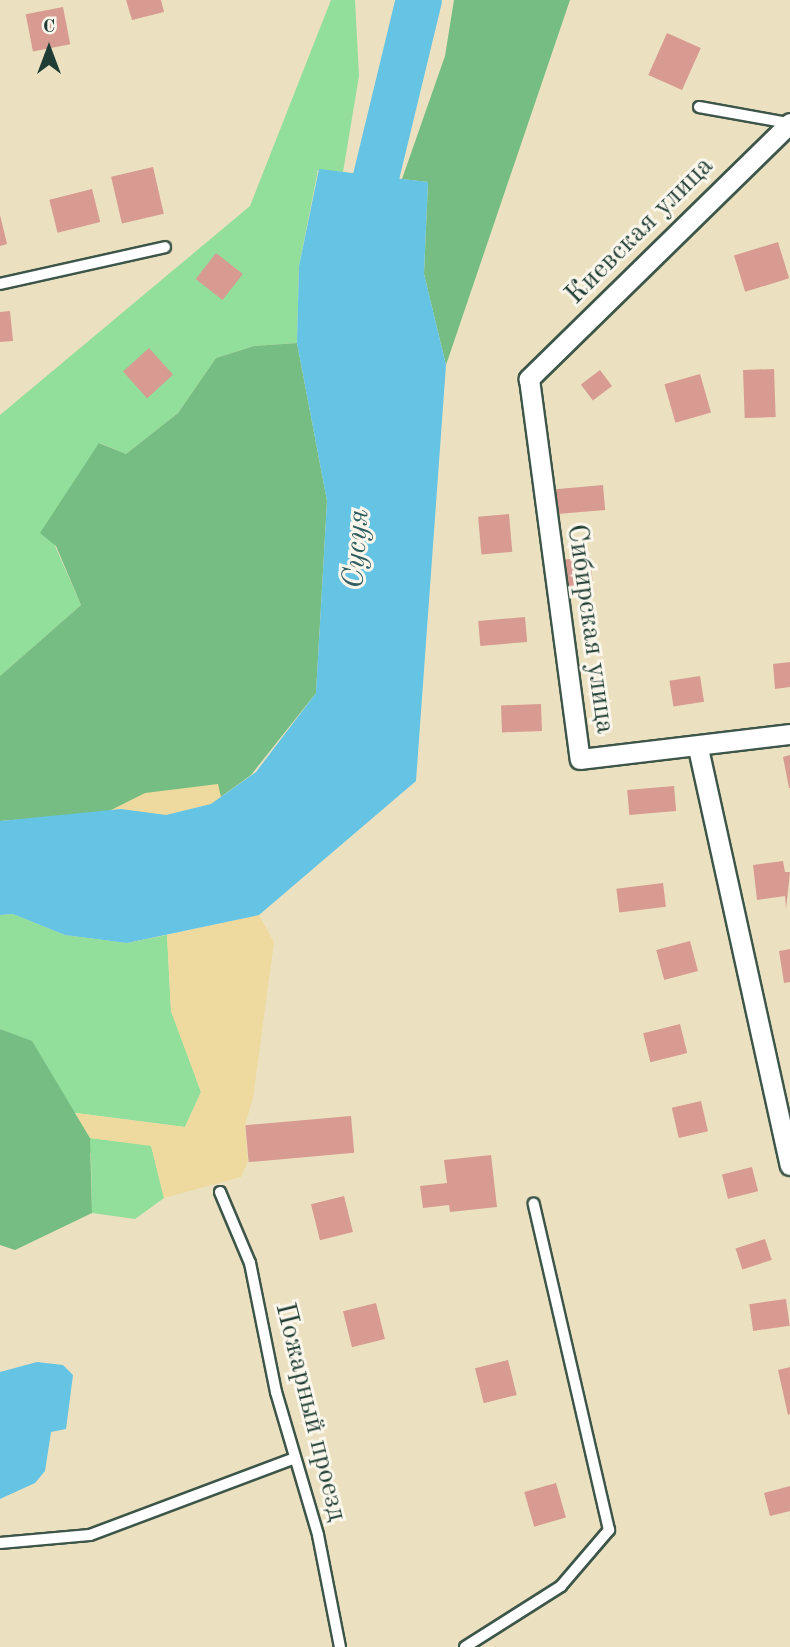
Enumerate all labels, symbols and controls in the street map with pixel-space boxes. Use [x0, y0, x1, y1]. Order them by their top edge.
north arrow [14, 14, 84, 84]
text: С [43, 18, 55, 37]
street label: Киевская улица [559, 150, 721, 312]
water label: Сусуя [336, 508, 378, 590]
street label: Сибирская улица [559, 522, 621, 736]
street label: Пожарный проезд [267, 1299, 353, 1525]

